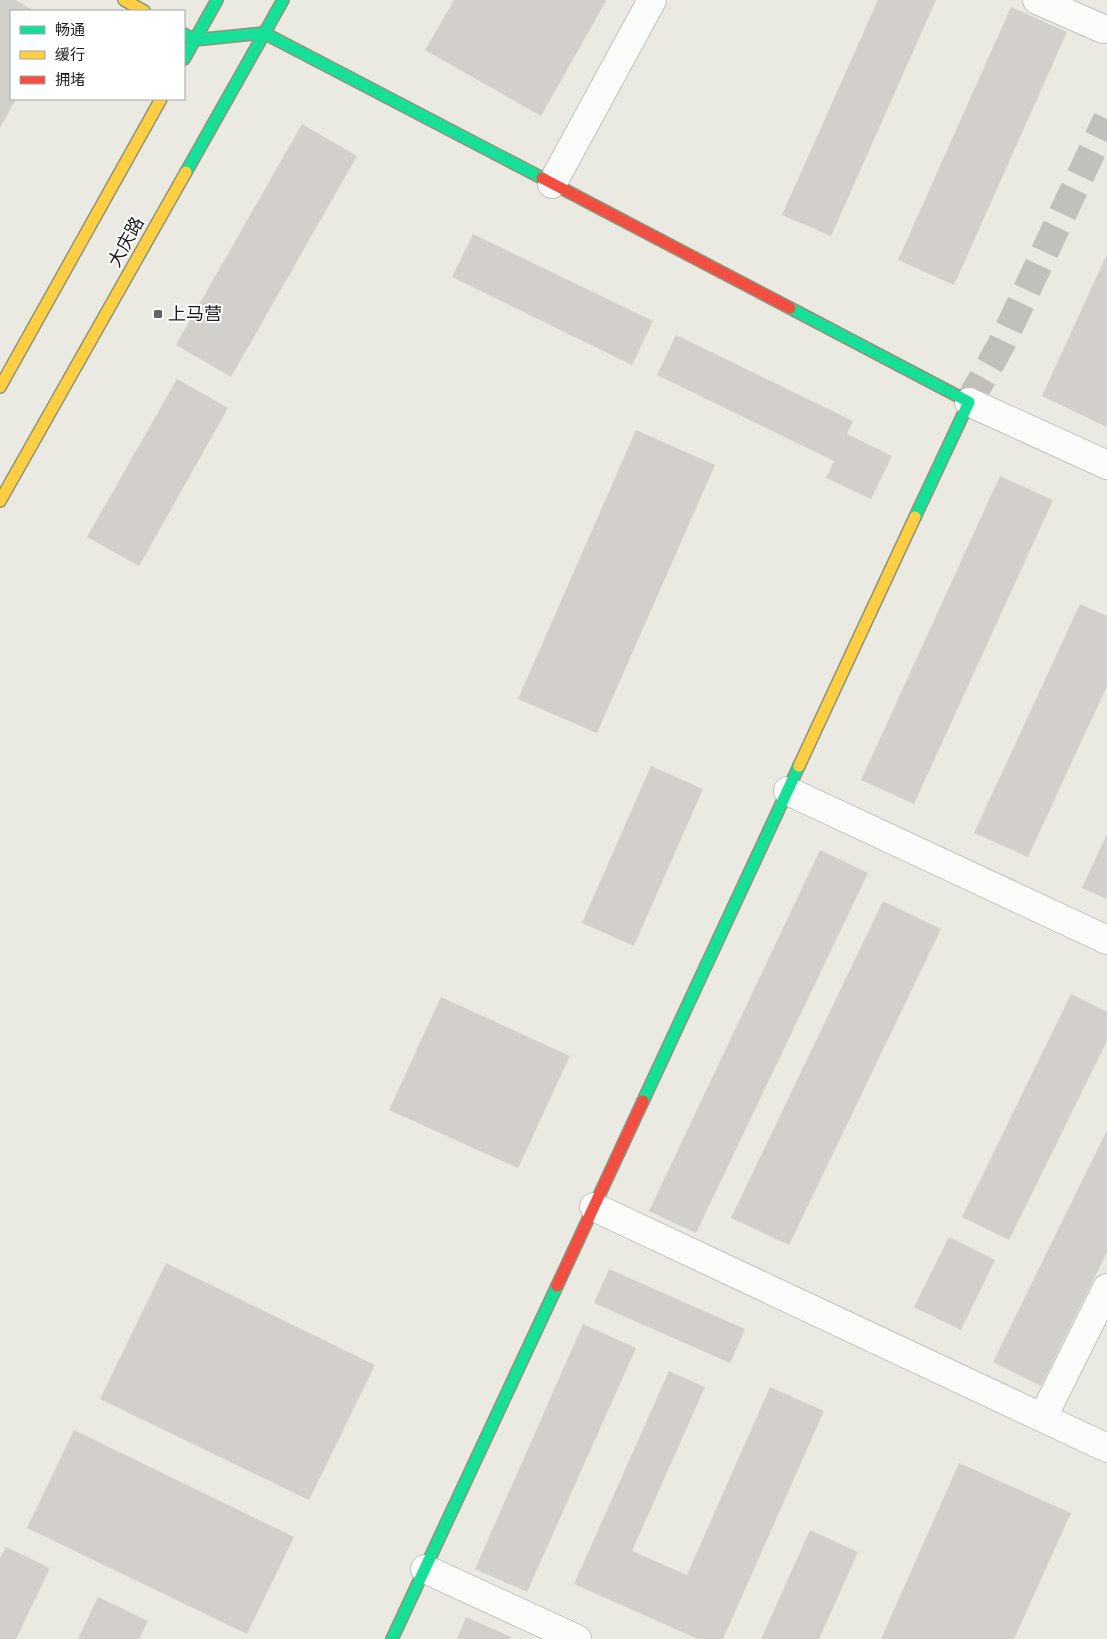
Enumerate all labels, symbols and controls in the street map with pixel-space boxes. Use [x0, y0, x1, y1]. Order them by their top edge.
legend [10, 10, 185, 100]
text: 畅通 [55, 20, 85, 40]
text: 缓行 [55, 45, 85, 65]
text: 拥堵 [55, 70, 85, 90]
street label: 大庆路 [102, 213, 150, 271]
place label: 上马营 [168, 302, 222, 326]
marker: 上马营 [152, 308, 164, 320]

